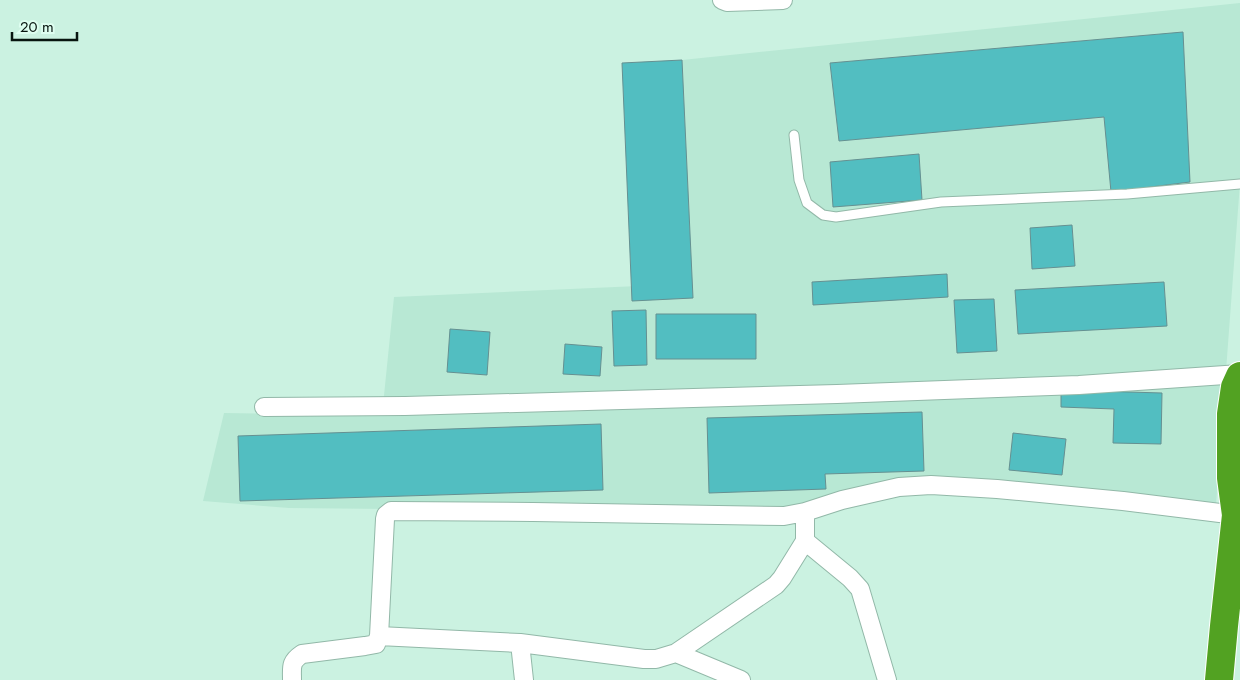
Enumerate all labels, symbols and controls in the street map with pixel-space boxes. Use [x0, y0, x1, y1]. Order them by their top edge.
scale bar [12, 10, 78, 42]
text: 20 m [20, 16, 54, 38]

